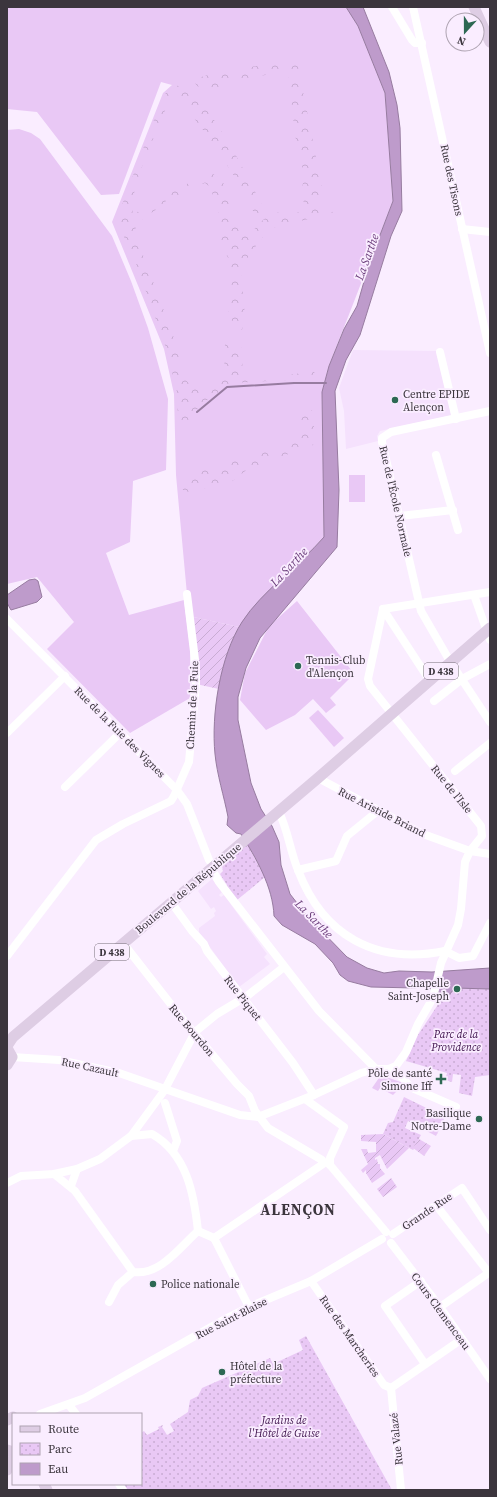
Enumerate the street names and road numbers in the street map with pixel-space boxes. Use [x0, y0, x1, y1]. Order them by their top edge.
street label: Rue des Tisons [437, 143, 466, 217]
street label: Rue de l'École Normale [375, 444, 416, 558]
street label: Chemin de la Fuie [183, 660, 202, 750]
road number: D 438 [424, 663, 458, 679]
street label: Rue de la Fuie des Vignes [71, 683, 169, 781]
street label: Rue de l'Isle [427, 762, 476, 817]
street label: Rue Aristide Briand [336, 784, 429, 841]
street label: Boulevard de la République [132, 839, 245, 937]
road number: D 438 [95, 944, 129, 960]
street label: Rue Piquet [220, 973, 265, 1024]
street label: Rue Bourdon [165, 1001, 218, 1060]
street label: Rue Cazault [60, 1054, 120, 1081]
street label: Grande Rue [399, 1189, 456, 1234]
street label: Cours Clemenceau [407, 1270, 474, 1353]
street label: Rue des Marcheries [316, 1293, 383, 1380]
street label: Rue Saint-Blaise [193, 1294, 270, 1343]
street label: Rue Valazé [386, 1412, 407, 1466]

